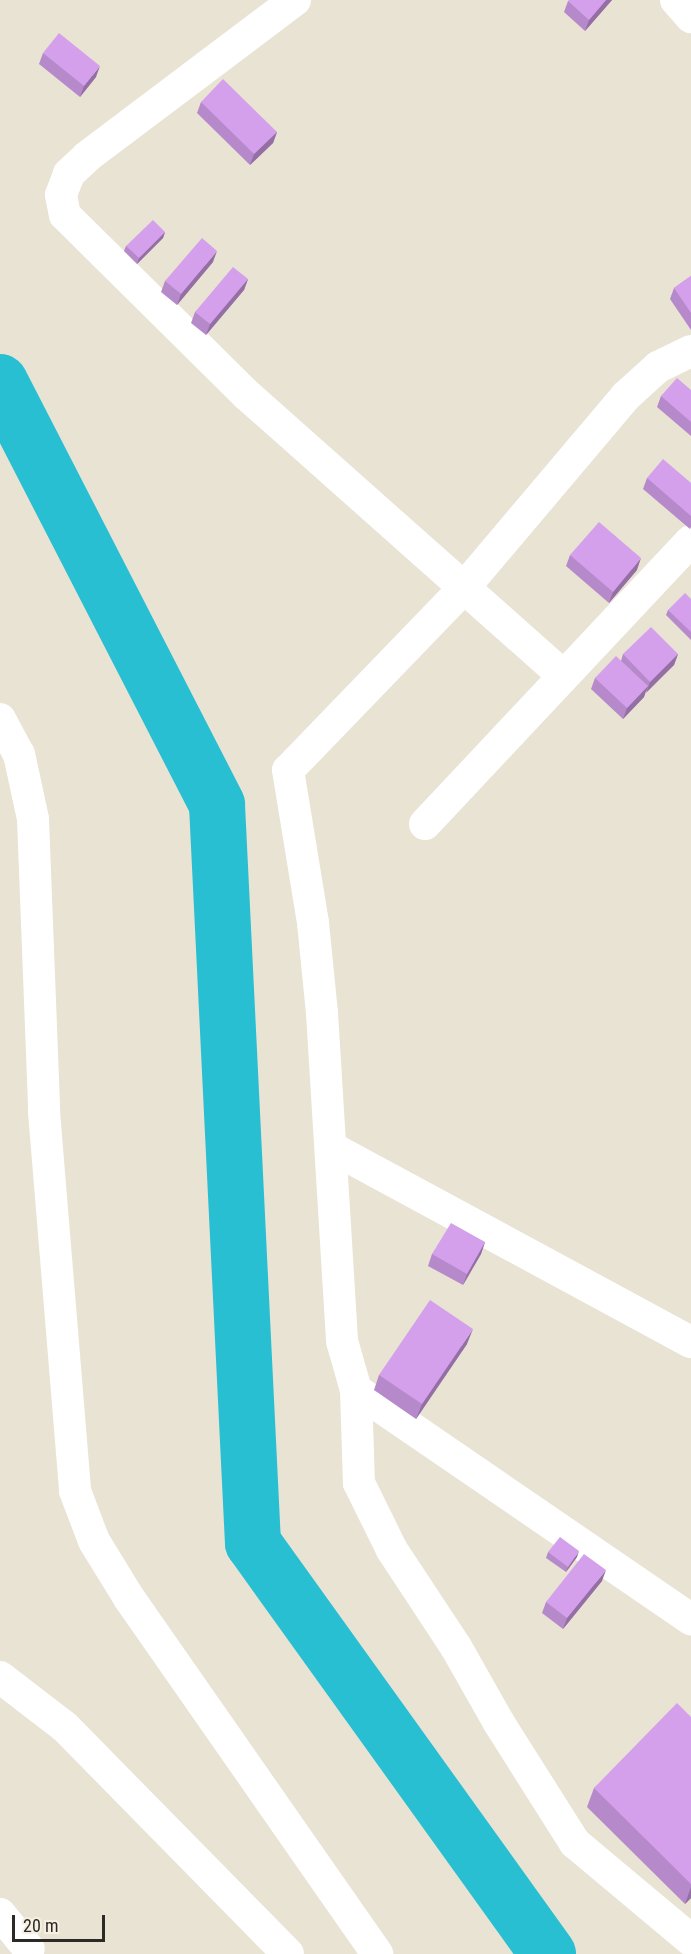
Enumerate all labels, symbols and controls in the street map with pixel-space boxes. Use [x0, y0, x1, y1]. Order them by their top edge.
scale bar [15, 1903, 108, 1941]
text: 20 m [23, 1915, 58, 1936]

